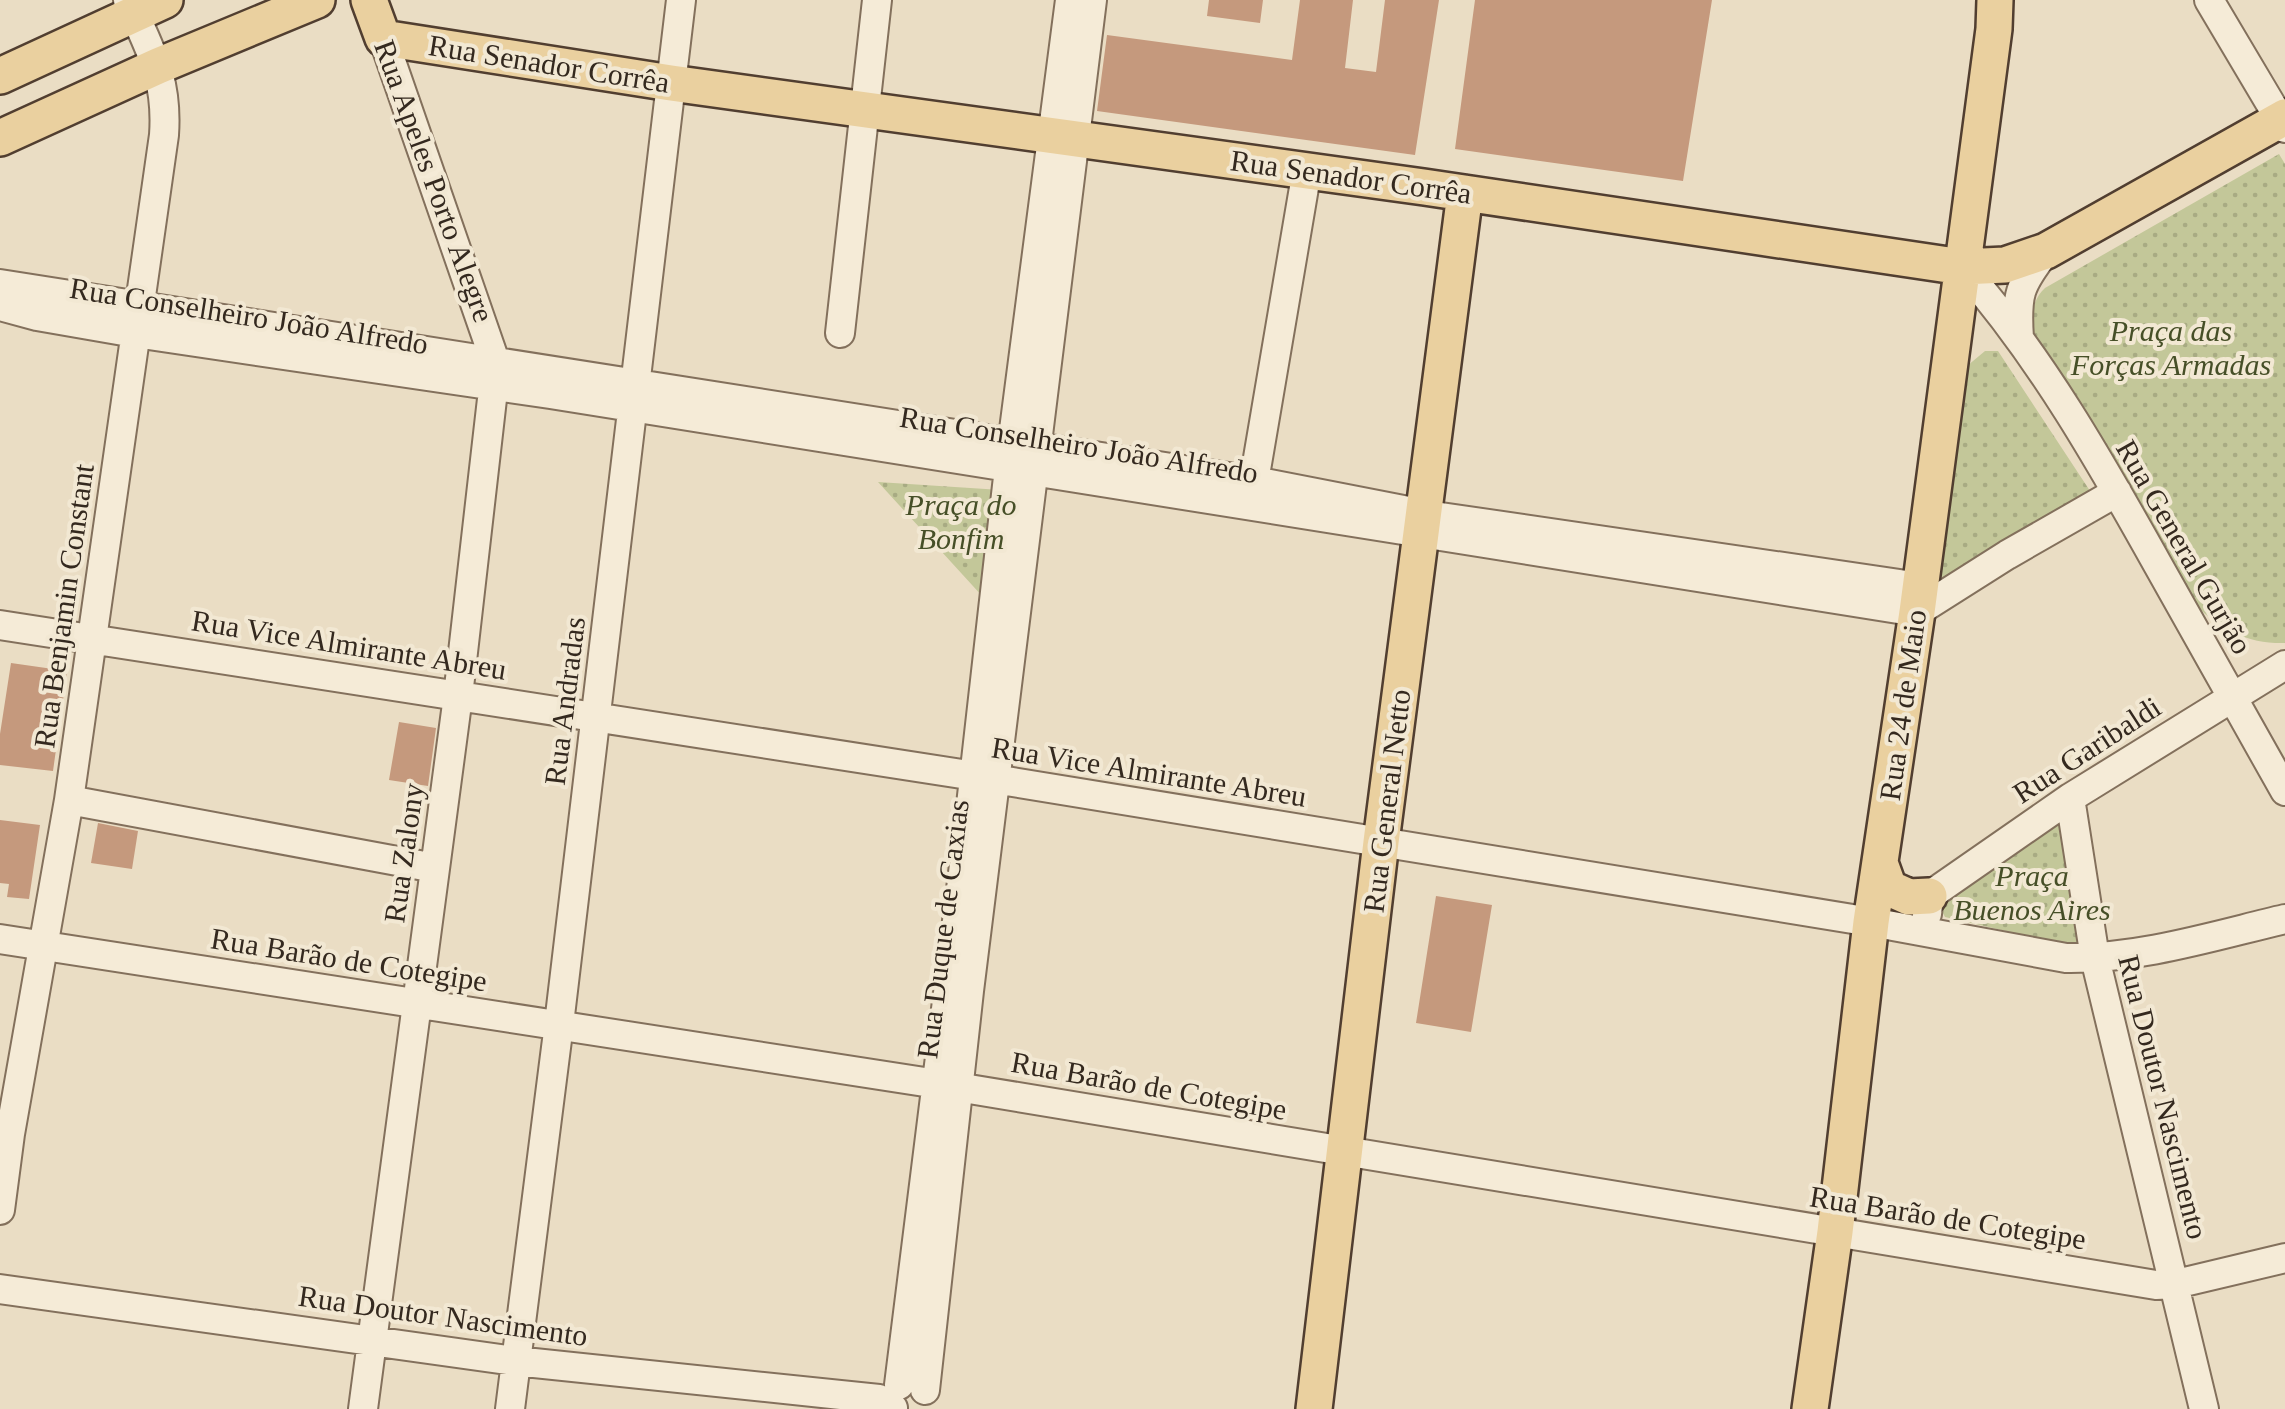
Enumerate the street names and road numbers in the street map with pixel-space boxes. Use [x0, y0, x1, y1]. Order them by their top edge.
street label: Rua Senador Corrêa [426, 28, 672, 99]
street label: Rua Apeles Porto Alegre [368, 35, 501, 326]
street label: Rua Senador Corrêa [1228, 143, 1474, 210]
street label: Rua Conselheiro João Alfredo [68, 271, 431, 360]
street label: Rua Conselheiro João Alfredo [898, 400, 1261, 489]
street label: Rua General Gurjão [2110, 434, 2259, 660]
street label: Rua Benjamin Constant [27, 461, 100, 750]
street label: Rua Vice Almirante Abreu [189, 603, 509, 686]
street label: Rua 24 de Maio [1873, 607, 1932, 803]
street label: Rua Andradas [538, 615, 591, 787]
street label: Rua General Netto [1356, 687, 1417, 915]
street label: Rua Garibaldi [2007, 690, 2167, 809]
street label: Rua Vice Almirante Abreu [989, 730, 1309, 813]
street label: Rua Zalony [377, 781, 430, 925]
street label: Rua Duque de Caxias [910, 798, 975, 1060]
street label: Rua Barão de Cotegipe [209, 921, 489, 998]
street label: Rua Doutor Nascimento [2112, 951, 2215, 1242]
street label: Rua Barão de Cotegipe [1009, 1045, 1289, 1126]
street label: Rua Barão de Cotegipe [1808, 1179, 2088, 1256]
street label: Rua Doutor Nascimento [296, 1279, 590, 1352]

